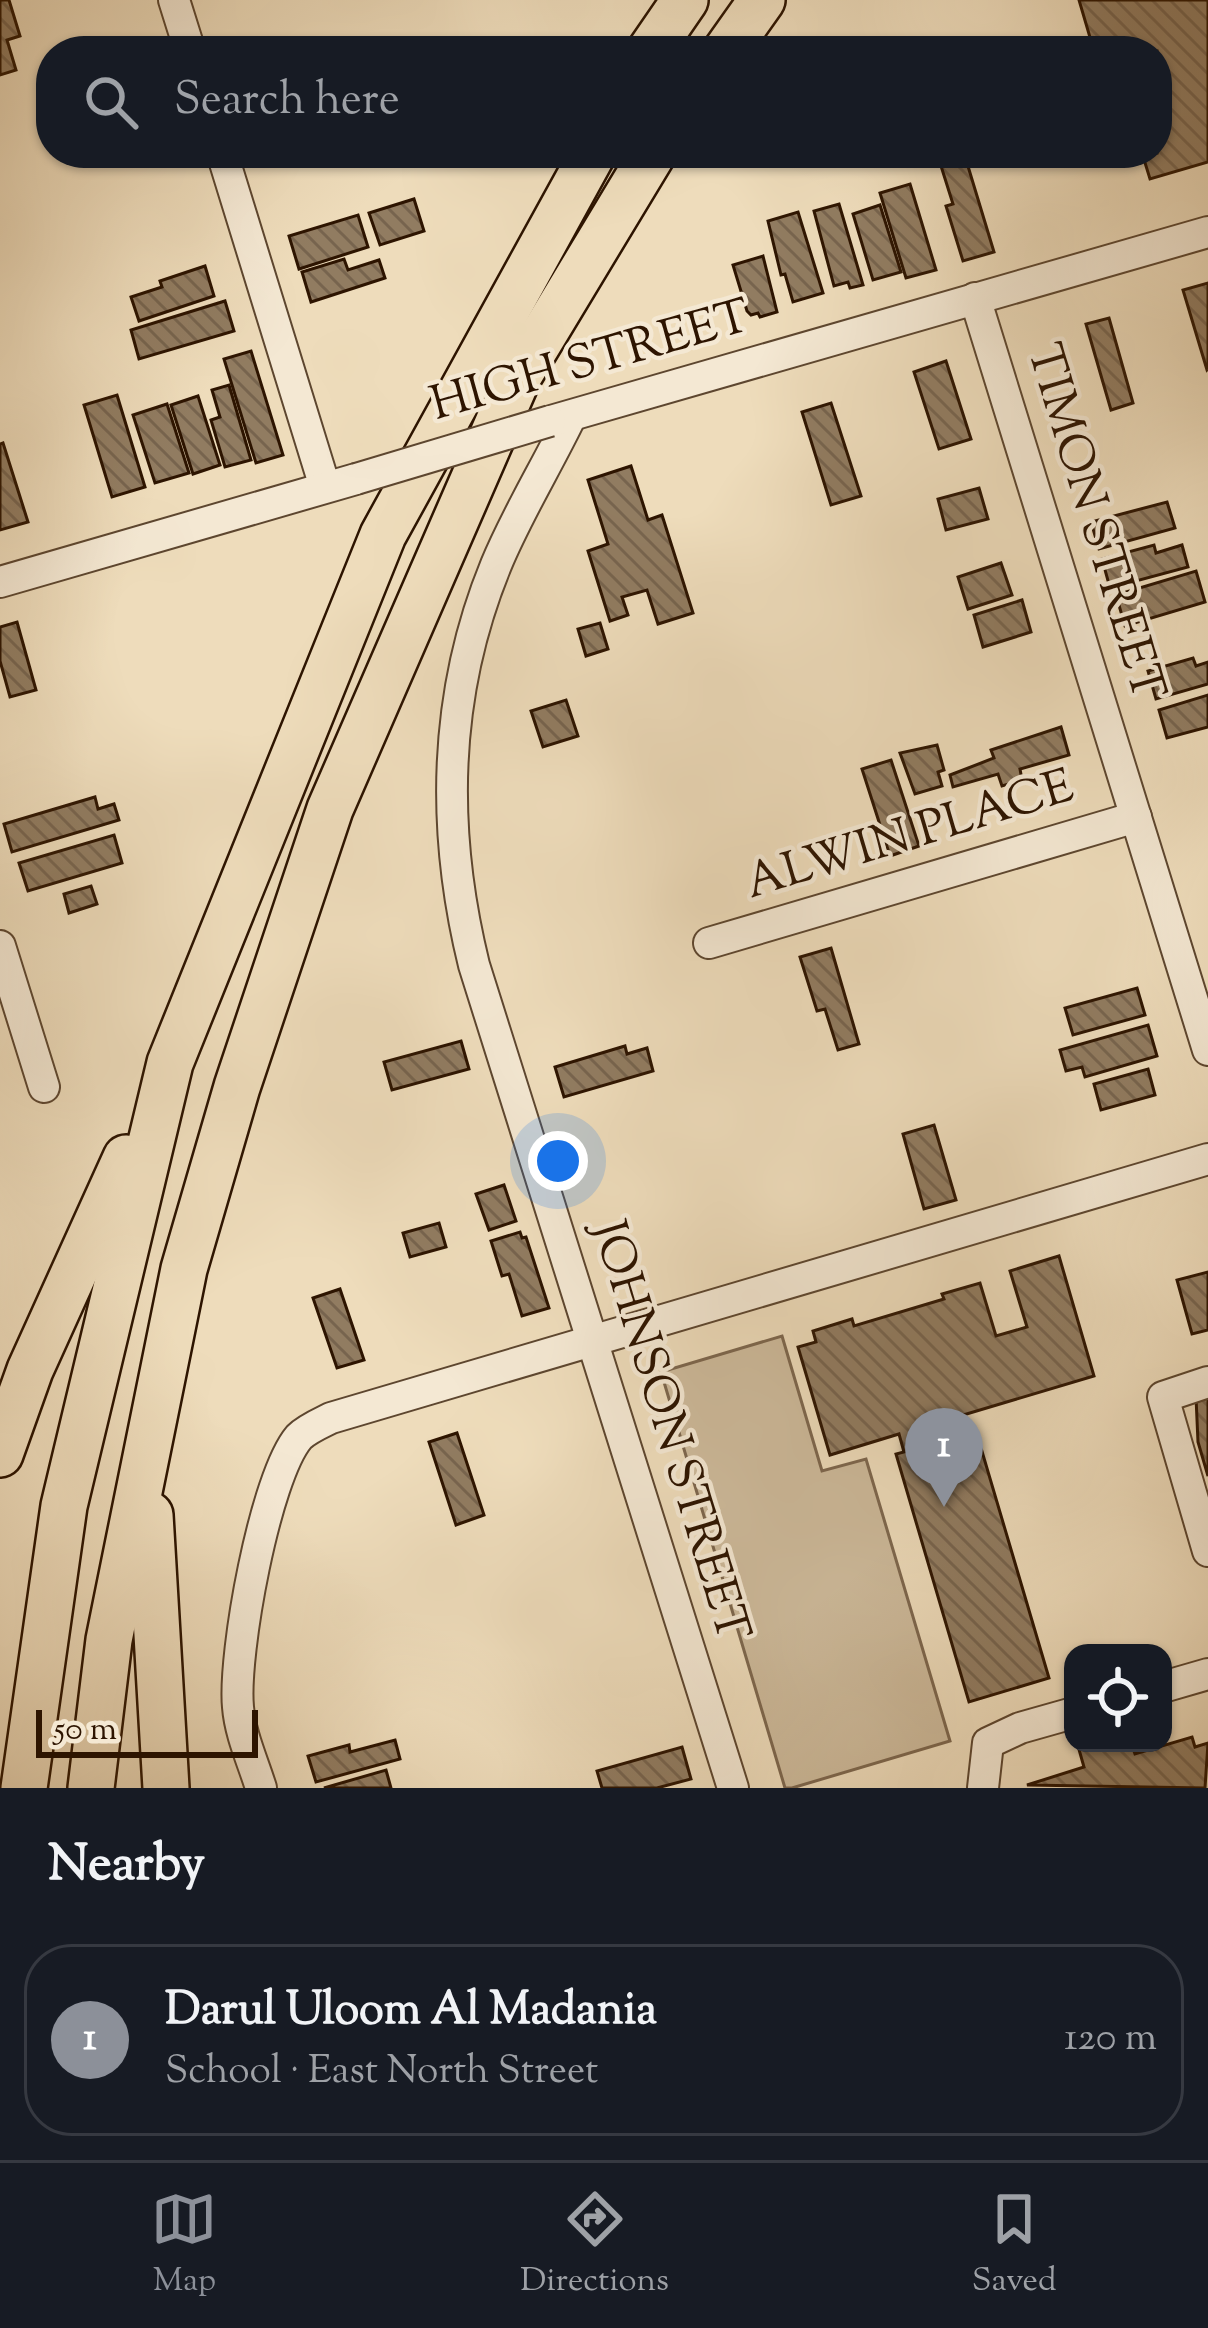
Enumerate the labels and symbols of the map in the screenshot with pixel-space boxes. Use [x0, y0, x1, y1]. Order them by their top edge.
street label: HIGH STREET [423, 284, 759, 442]
street label: TIMON STREET [1006, 336, 1180, 710]
street label: ALWIN PLACE [737, 754, 1083, 920]
your location [528, 1131, 588, 1191]
street label: JOHNSON STREET [570, 1210, 765, 1651]
pin: 1 [905, 1408, 983, 1507]
scale bar [36, 1704, 258, 1757]

